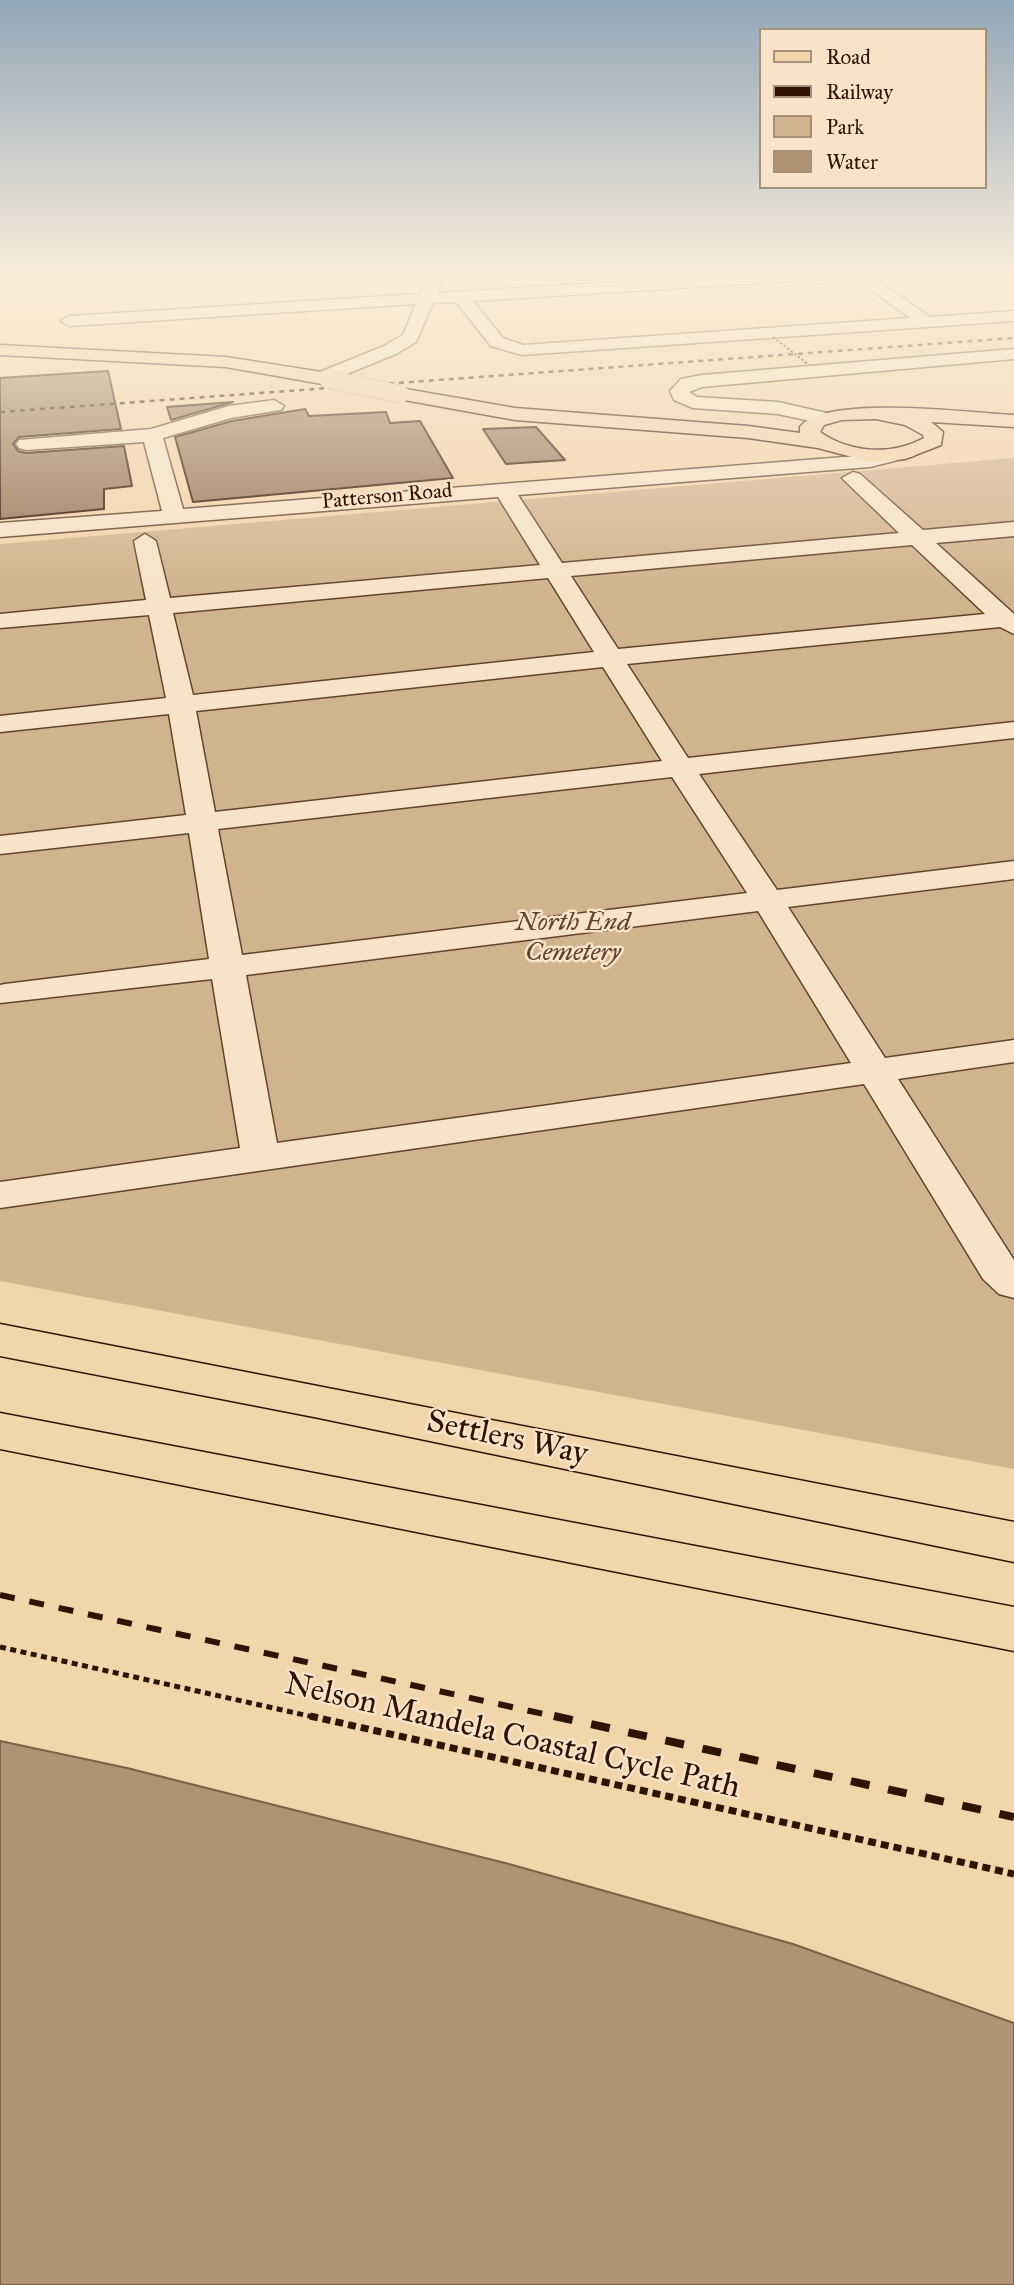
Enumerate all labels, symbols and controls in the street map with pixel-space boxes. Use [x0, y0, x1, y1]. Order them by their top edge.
legend [758, 28, 986, 189]
text: Road [826, 44, 871, 70]
text: Railway [826, 79, 893, 105]
text: Park [826, 114, 864, 140]
text: Water [826, 149, 878, 175]
street label: Patterson Road [321, 479, 453, 515]
park label: North End Cemetery [515, 908, 631, 970]
street label: Settlers Way [423, 1403, 591, 1475]
street label: Nelson Mandela Coastal Cycle Path [281, 1666, 743, 1808]

